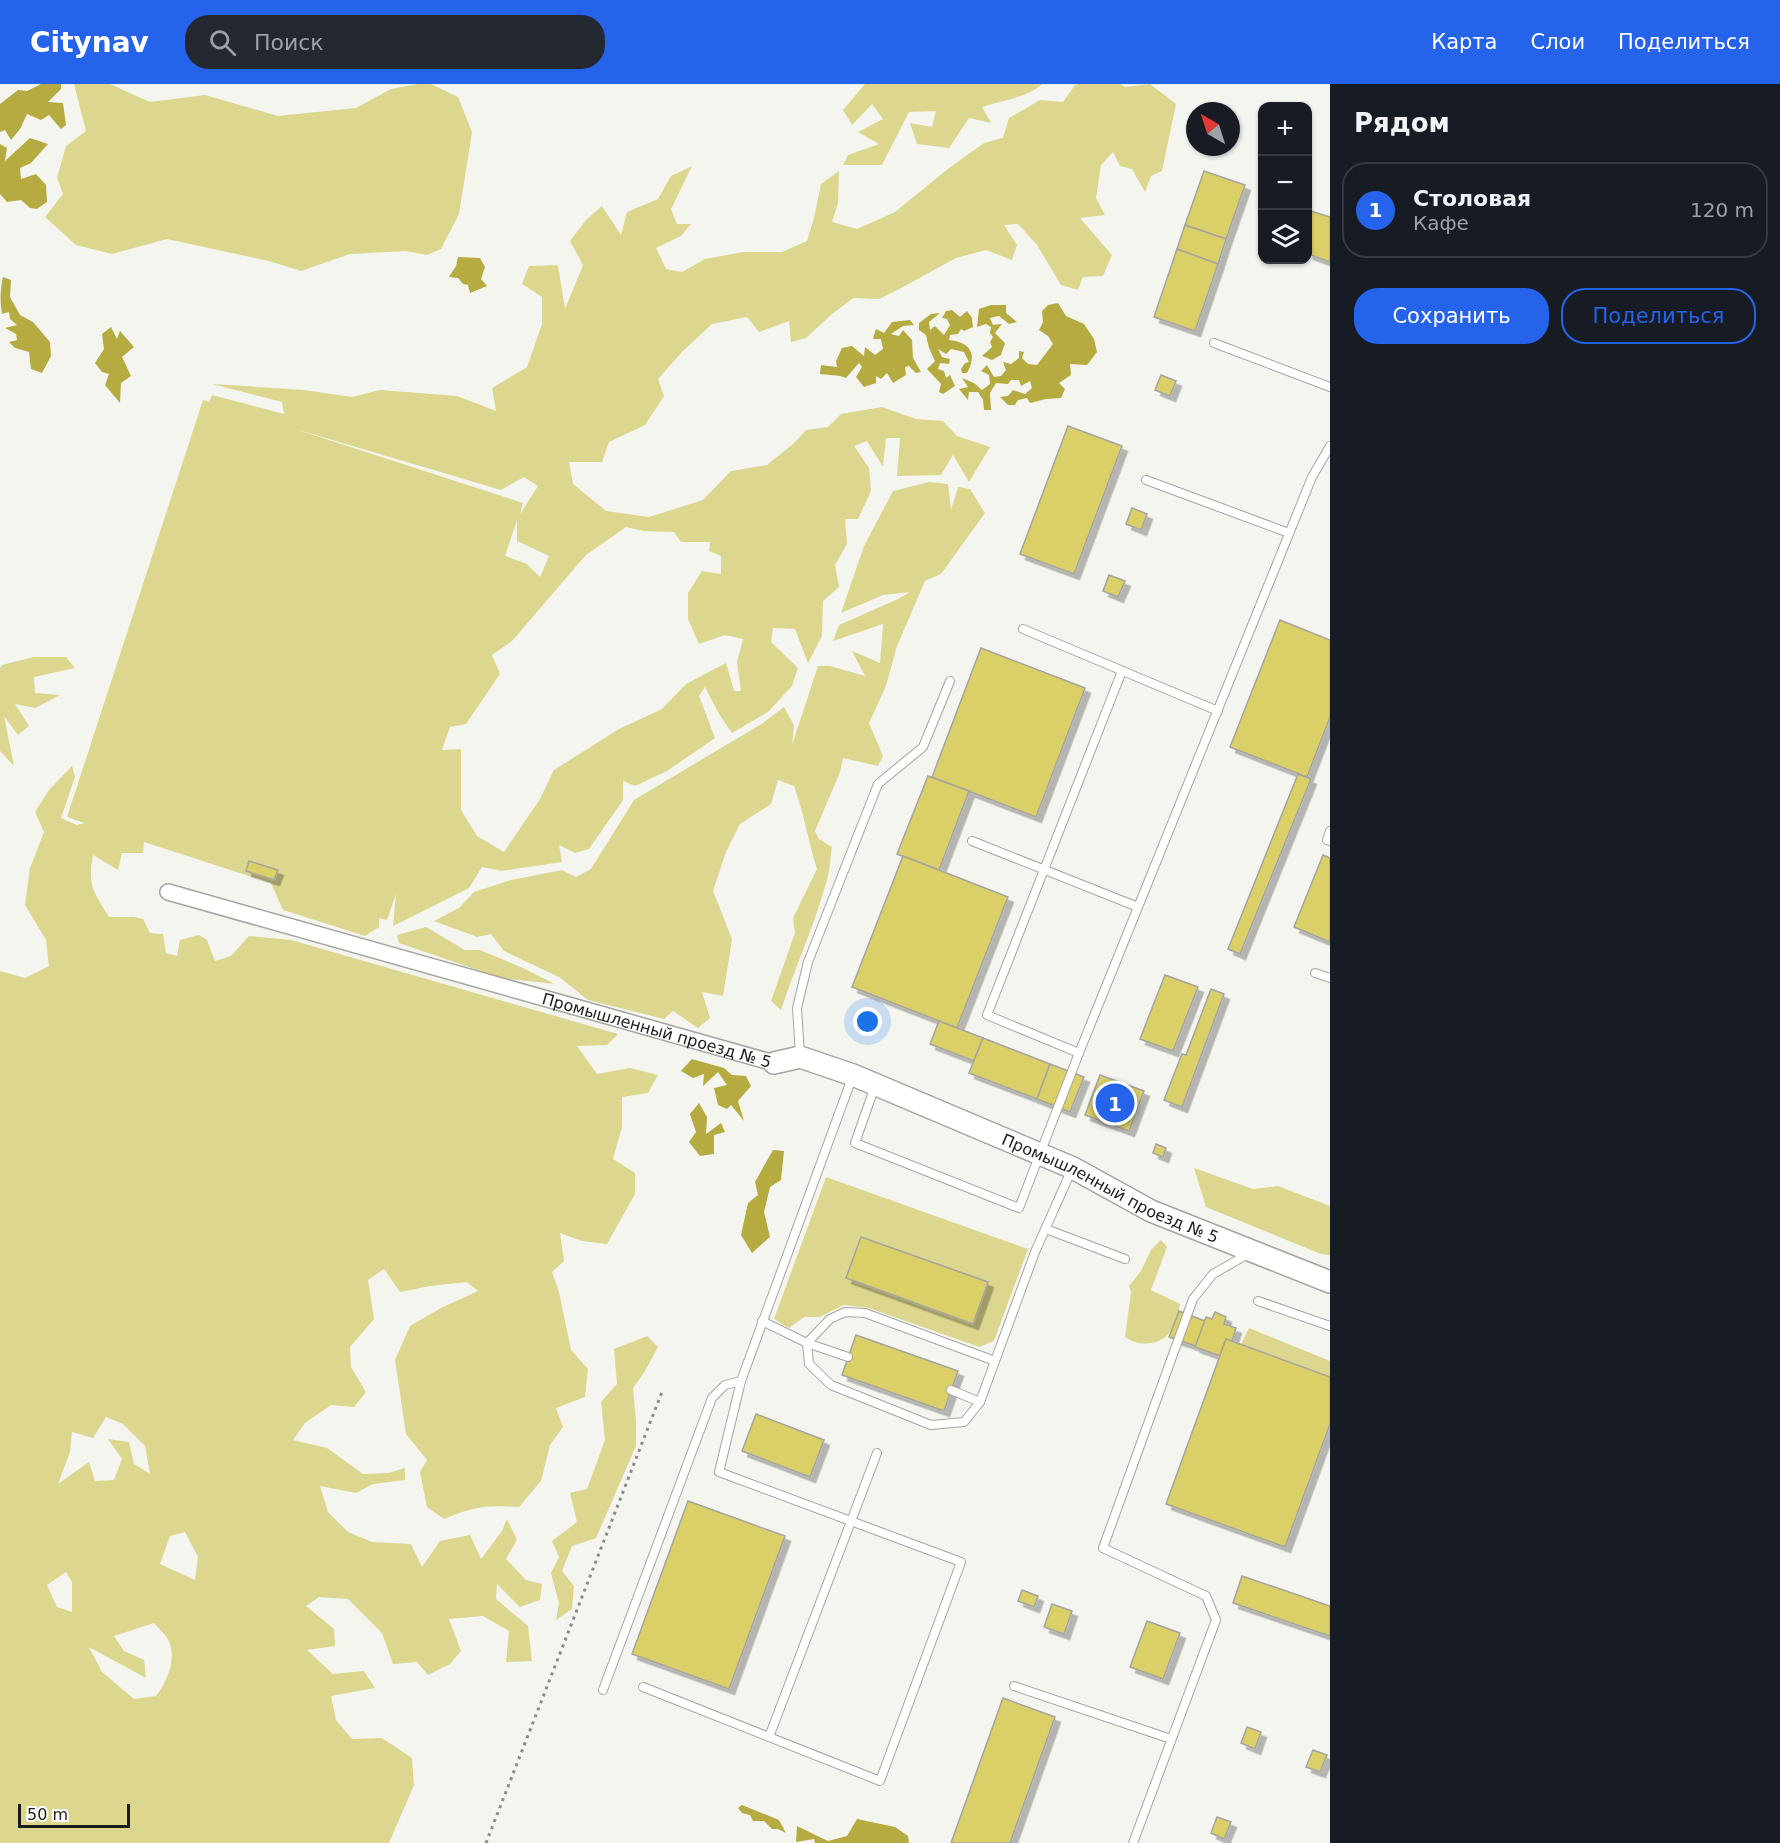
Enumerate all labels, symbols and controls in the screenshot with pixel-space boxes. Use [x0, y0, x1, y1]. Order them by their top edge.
search box [185, 15, 605, 69]
text: Citynav [30, 26, 149, 59]
icon: search [206, 26, 239, 59]
text: Поиск [254, 30, 324, 55]
text: Карта [1431, 30, 1497, 54]
text: Слои [1530, 30, 1585, 54]
text: Поделиться [1618, 30, 1750, 54]
north arrow [1186, 102, 1240, 156]
map controls [1258, 102, 1312, 264]
button: + [1258, 102, 1312, 156]
text: Рядом [1354, 108, 1450, 138]
button: − [1258, 156, 1312, 210]
text: Столовая [1413, 186, 1531, 211]
text: 1 [1369, 198, 1382, 222]
text: 120 m [1690, 198, 1754, 222]
button: layers [1258, 210, 1312, 264]
text: Кафе [1413, 211, 1469, 235]
button: Сохранить [1354, 288, 1549, 344]
button: Поделиться [1561, 288, 1756, 344]
street label: Промышленный проезд № 5 [540, 989, 774, 1072]
your location [853, 1007, 882, 1036]
pin: 1 [1096, 1080, 1134, 1126]
street label: Промышленный проезд № 5 [999, 1130, 1221, 1247]
scale bar [18, 1801, 130, 1828]
text: 50 m [27, 1805, 68, 1824]

